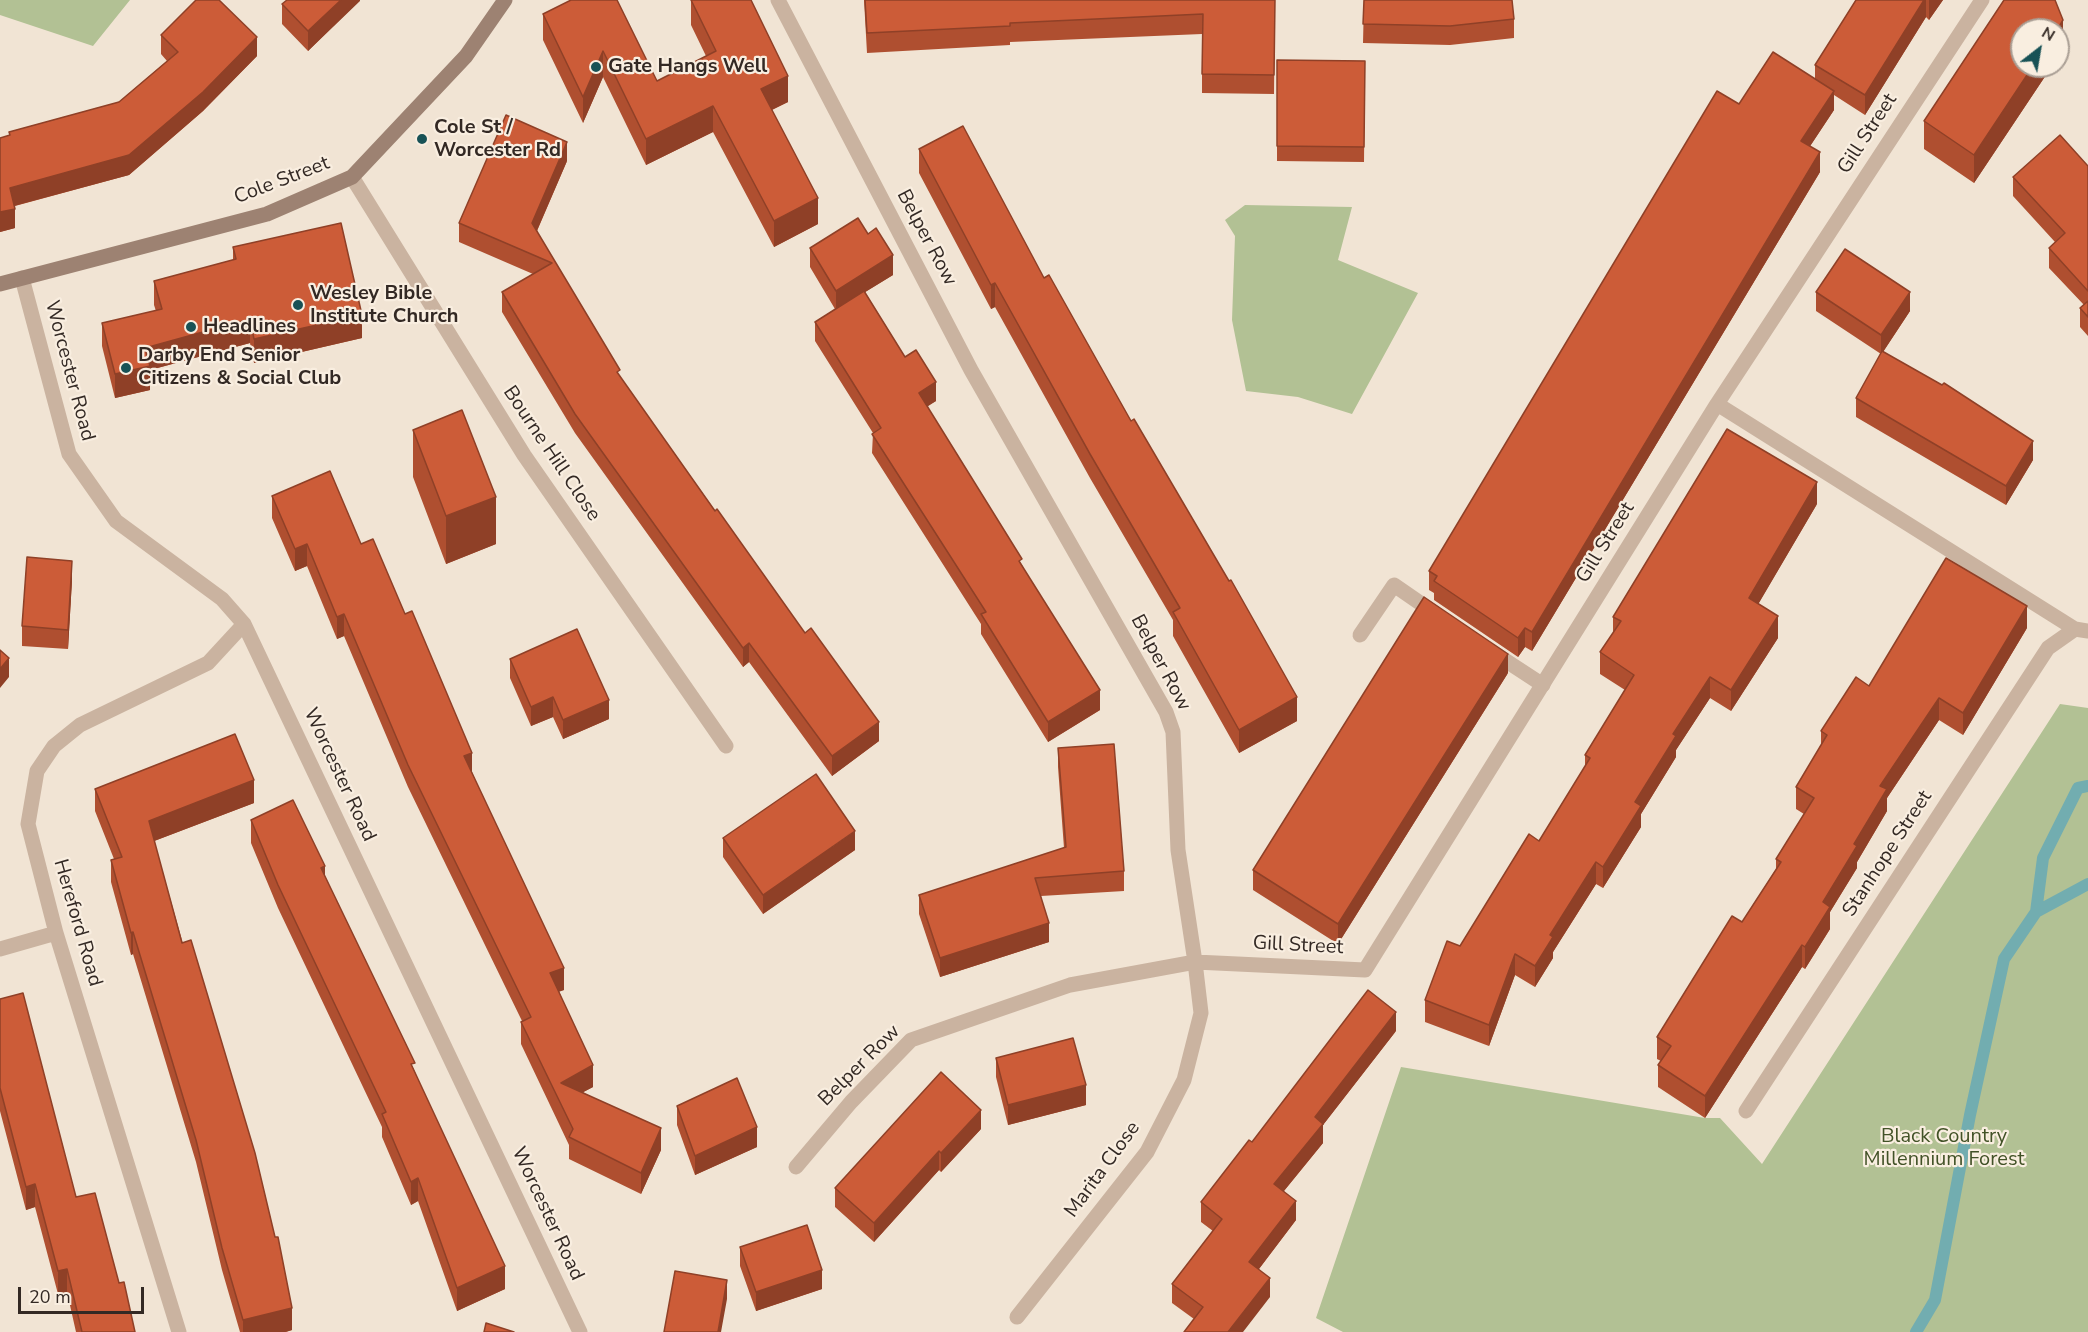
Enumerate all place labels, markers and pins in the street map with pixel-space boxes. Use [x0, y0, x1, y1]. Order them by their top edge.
place label: Gate Hangs Well [608, 55, 767, 79]
marker: Gate Hangs Well [589, 60, 603, 74]
place label: Cole St / Worcester Rd [434, 116, 561, 163]
marker: Cole St / Worcester Rd [415, 132, 429, 146]
place label: Wesley Bible Institute Church [310, 282, 459, 329]
marker: Wesley Bible Institute Church [291, 298, 305, 312]
place label: Headlines [203, 315, 296, 339]
marker: Headlines [184, 320, 198, 334]
place label: Darby End Senior Citizens & Social Club [138, 344, 341, 391]
marker: Darby End Senior Citizens & Social Club [119, 361, 133, 375]

